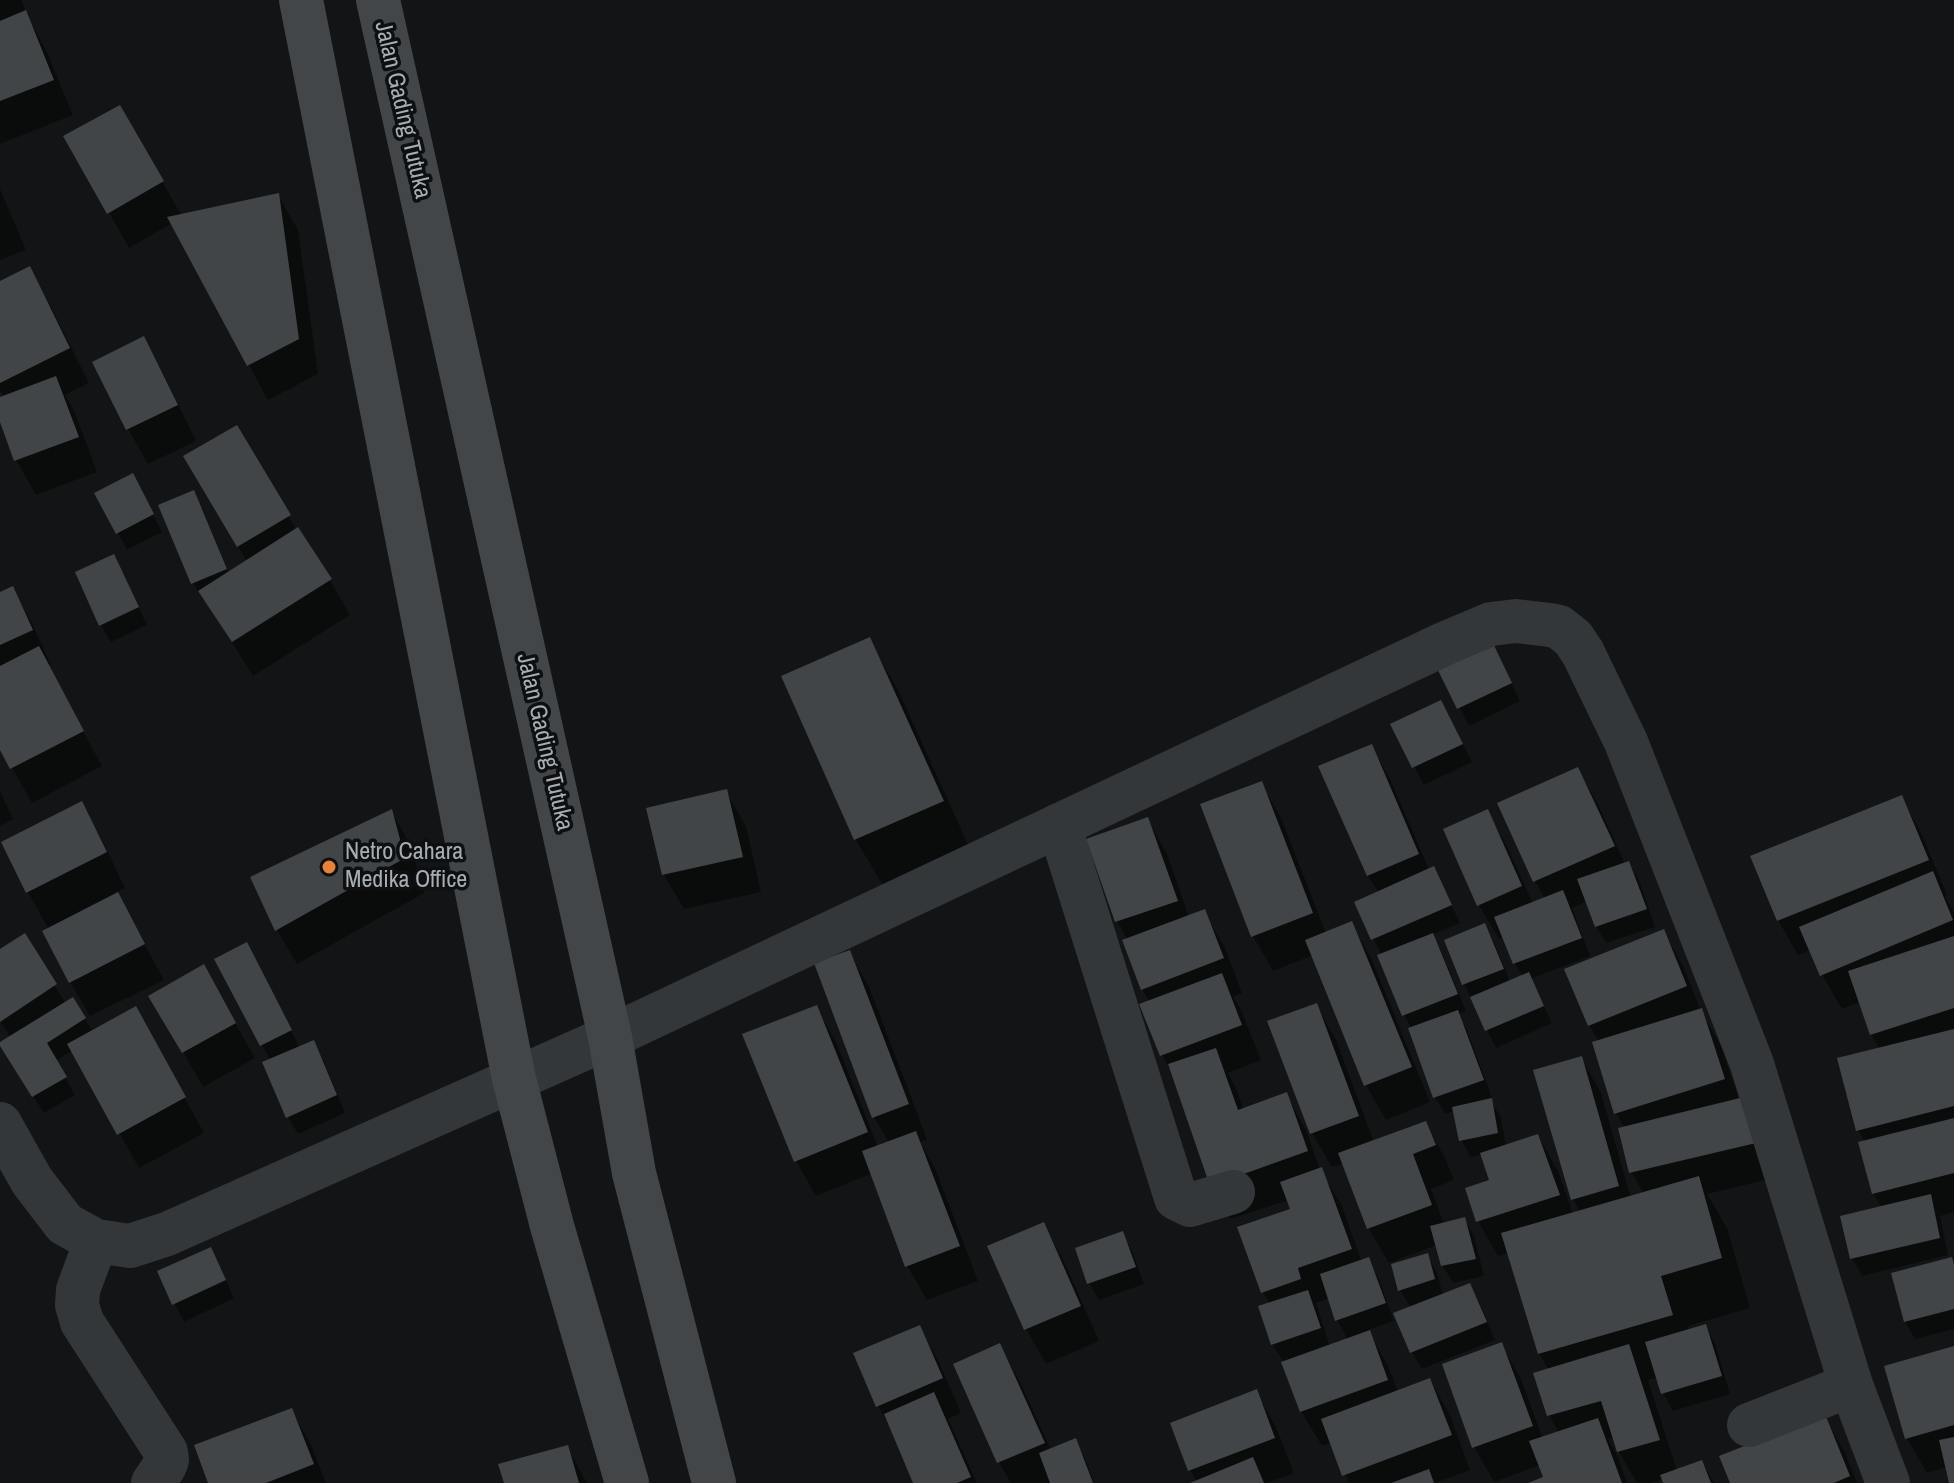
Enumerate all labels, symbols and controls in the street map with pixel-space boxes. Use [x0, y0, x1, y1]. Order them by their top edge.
street label: Jalan Gading Tutuka [368, 19, 436, 201]
street label: Jalan Gading Tutuka [510, 651, 578, 833]
place label: Netro Cahara Medika Office [345, 839, 467, 895]
marker: Netro Cahara Medika Office [320, 858, 338, 876]

